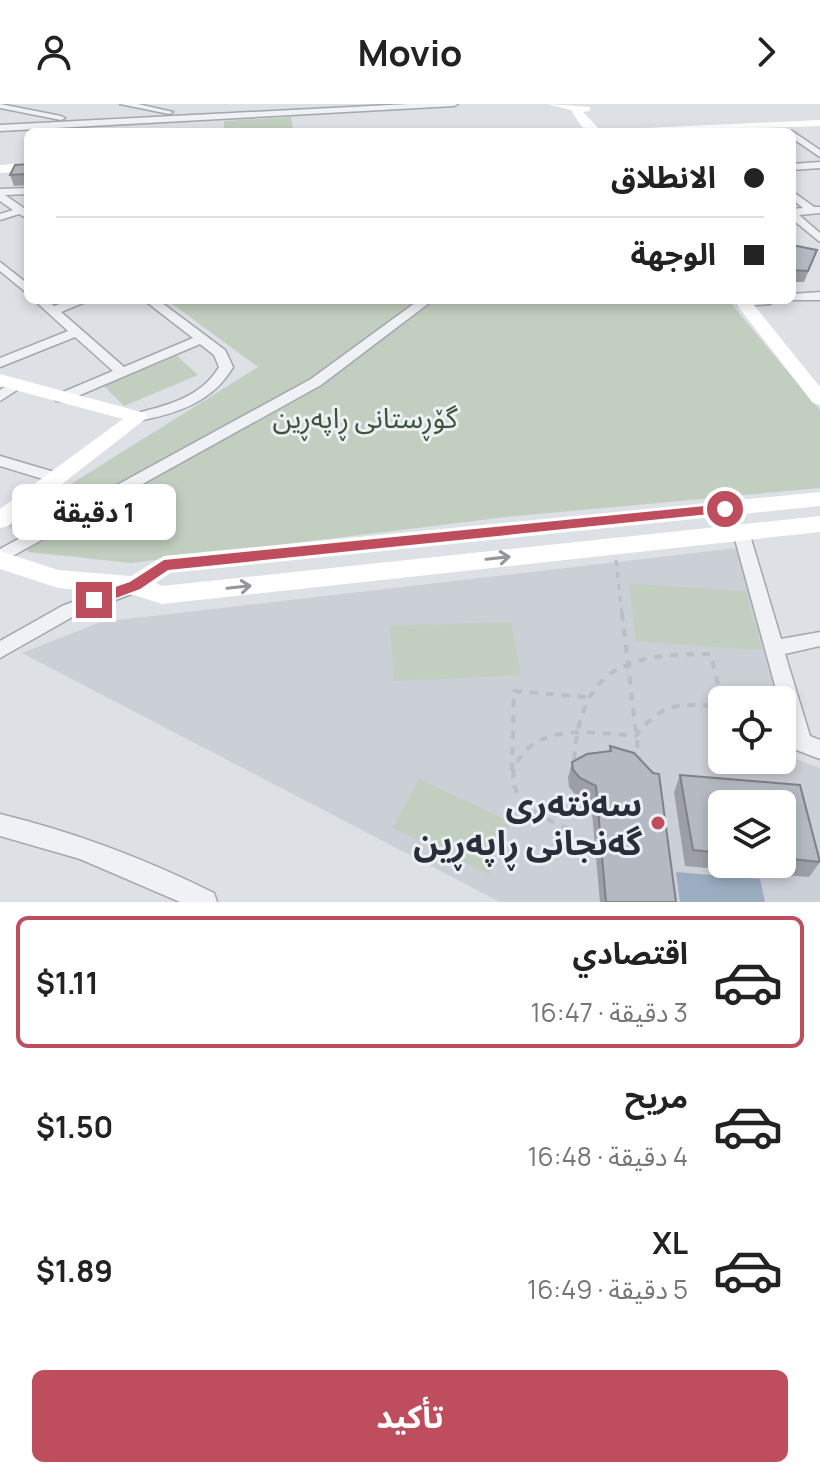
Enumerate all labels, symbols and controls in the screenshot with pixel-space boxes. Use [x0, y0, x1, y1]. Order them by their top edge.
text: Movio [358, 28, 462, 77]
icon: person [32, 30, 76, 74]
icon: forward [744, 30, 788, 74]
text: الانطلاق [611, 156, 716, 197]
text: الوجهة [631, 233, 716, 274]
park label: گۆڕستانی ڕاپەڕین [273, 398, 458, 442]
callout: 1 دقيقة [12, 484, 176, 540]
route start [707, 491, 743, 527]
text: 1 دقيقة [53, 494, 135, 530]
one-way arrow [484, 551, 511, 566]
one-way arrow [225, 579, 252, 594]
route end [76, 582, 112, 618]
map controls [708, 686, 796, 878]
button: locate [708, 686, 796, 774]
place label: سەنتەری گەنجانی ڕاپەڕین [413, 780, 643, 871]
button: layers [708, 790, 796, 878]
marker: سەنتەری گەنجانی ڕاپەڕین [649, 814, 667, 832]
text: اقتصادي [573, 932, 688, 973]
icon: car [712, 946, 784, 1018]
text: $1.11 [36, 962, 99, 1003]
text: 3 دقيقة · 16:47 [530, 994, 688, 1030]
text: مريح [625, 1076, 688, 1117]
icon: car [712, 1090, 784, 1162]
text: $1.50 [36, 1106, 113, 1147]
text: 4 دقيقة · 16:48 [527, 1138, 688, 1174]
text: XL [652, 1222, 688, 1263]
icon: car [712, 1234, 784, 1306]
text: $1.89 [36, 1250, 113, 1291]
text: 5 دقيقة · 16:49 [527, 1271, 688, 1307]
button: تأكيد [32, 1370, 788, 1462]

